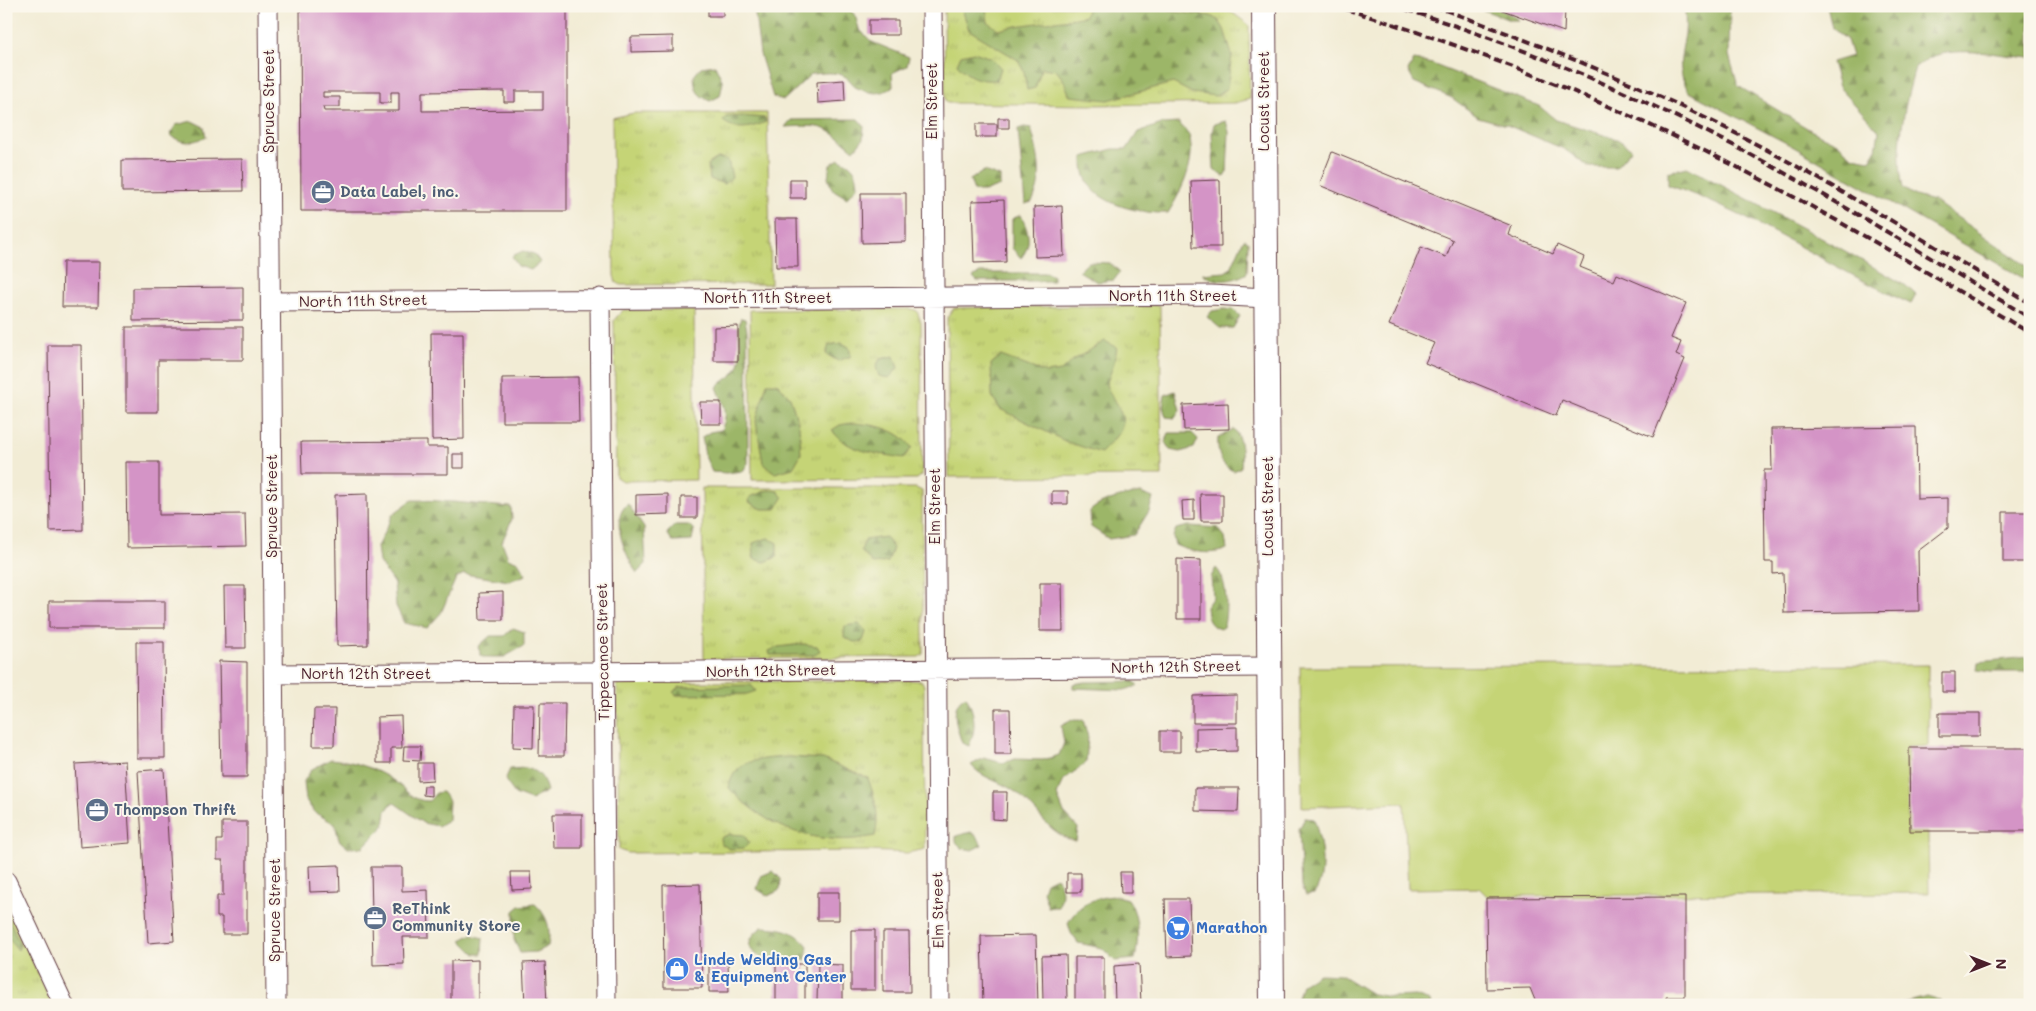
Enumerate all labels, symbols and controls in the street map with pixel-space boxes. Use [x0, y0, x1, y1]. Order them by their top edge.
street label: Spruce Street [258, 49, 278, 153]
street label: Locust Street [1253, 51, 1273, 151]
street label: Elm Street [921, 63, 941, 139]
office icon: Data Label, inc. [310, 179, 336, 205]
place label: Data Label, inc. [340, 181, 459, 201]
street label: North 11th Street [1109, 285, 1237, 305]
street label: North 11th Street [704, 287, 832, 307]
street label: North 11th Street [299, 289, 427, 311]
street label: Spruce Street [261, 454, 281, 558]
street label: Locust Street [1257, 456, 1277, 556]
street label: Elm Street [924, 468, 944, 544]
street label: Tippecanoe Street [591, 583, 613, 721]
street label: North 12th Street [1111, 655, 1241, 677]
street label: North 12th Street [706, 659, 836, 681]
street label: North 12th Street [301, 663, 431, 683]
office icon: Thompson Thrift [84, 797, 110, 823]
place label: Thompson Thrift [114, 799, 237, 819]
street label: Spruce Street [264, 858, 284, 962]
street label: Elm Street [926, 871, 948, 949]
place label: ReThink Community Store [392, 898, 520, 935]
office icon: ReThink Community Store [362, 905, 388, 931]
supermarket icon: Marathon [1165, 915, 1191, 941]
place label: Marathon [1196, 917, 1267, 937]
north arrow [1964, 938, 2014, 988]
place label: Linde Welding Gas & Equipment Center [694, 949, 847, 986]
shop icon: Linde Welding Gas & Equipment Center [664, 956, 690, 982]
text: N [1992, 959, 2011, 969]

